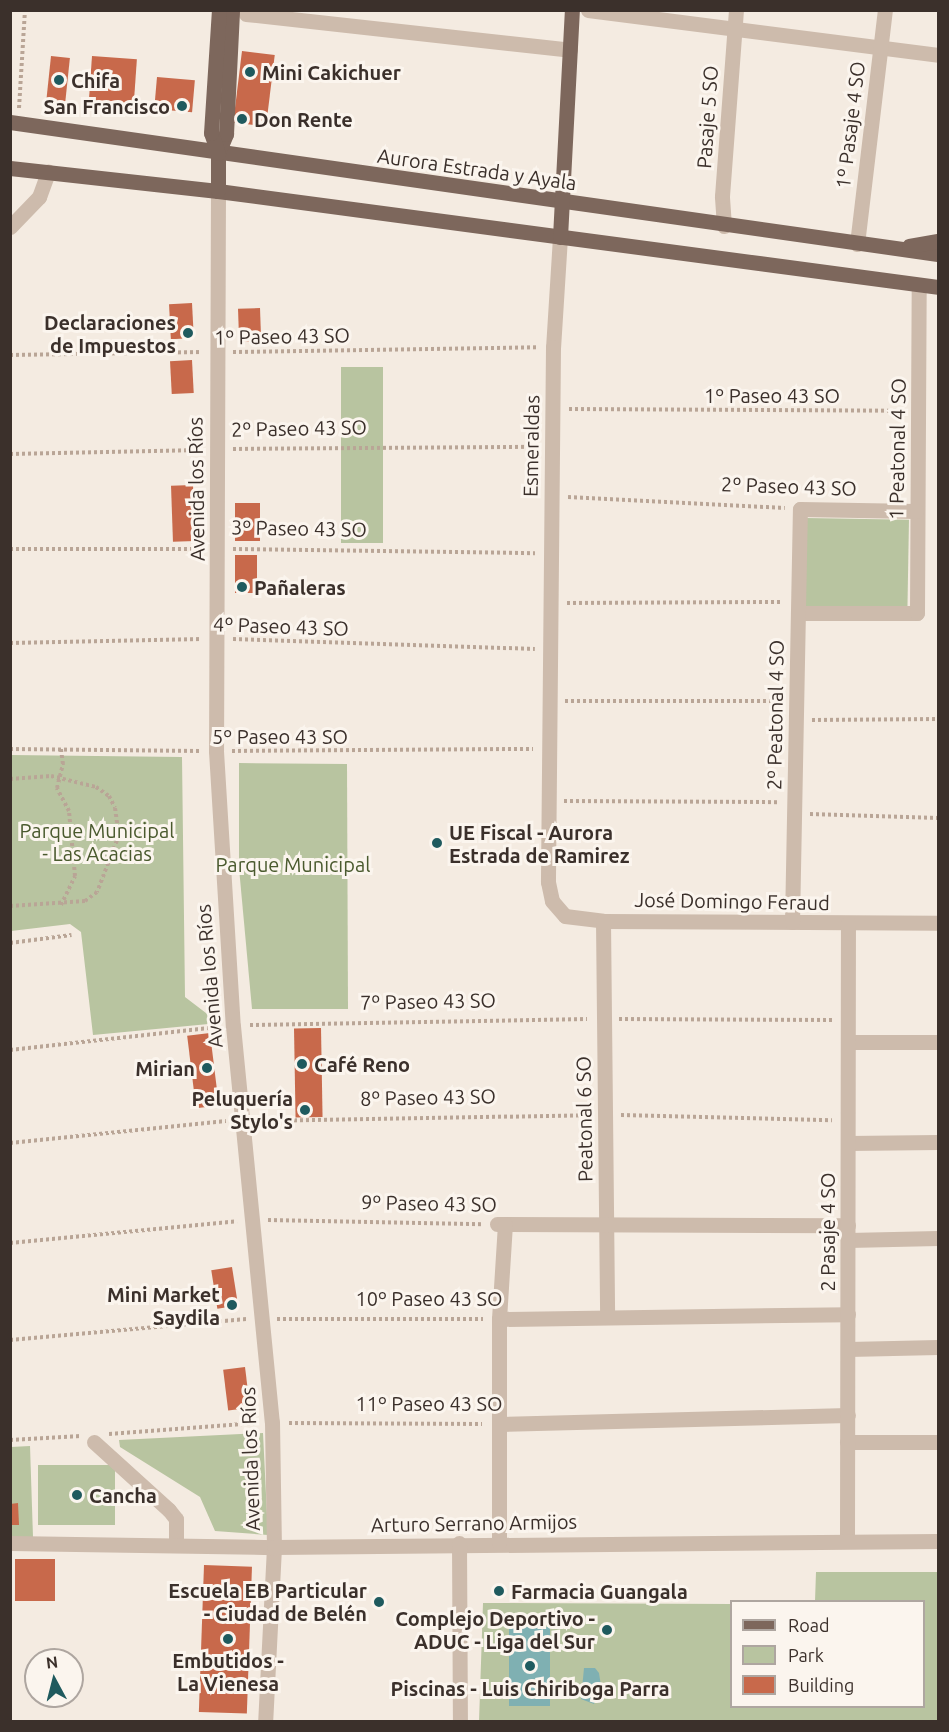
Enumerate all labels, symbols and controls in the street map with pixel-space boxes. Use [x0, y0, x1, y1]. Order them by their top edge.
place label: Mini Cakichuer [262, 60, 401, 84]
street label: 1º Pasaje 4 SO [830, 60, 870, 190]
marker: Mini Cakichuer [243, 65, 257, 79]
street label: Pasaje 5 SO [691, 65, 723, 169]
place label: Chifa [71, 68, 120, 92]
marker: Chifa [52, 73, 66, 87]
place label: San Francisco [43, 94, 170, 118]
marker: San Francisco [175, 99, 189, 113]
place label: Don Rente [254, 107, 353, 131]
marker: Don Rente [235, 112, 249, 126]
street label: Aurora Estrada y Ayala [376, 143, 578, 195]
place label: Declaraciones de Impuestos [44, 310, 176, 357]
street label: 1º Paseo 43 SO [214, 323, 350, 349]
marker: Declaraciones de Impuestos [181, 326, 195, 340]
street label: 1 Peatonal 4 SO [884, 378, 910, 520]
street label: 1º Paseo 43 SO [704, 383, 840, 407]
street label: Esmeraldas [518, 395, 544, 497]
street label: 2º Paseo 43 SO [231, 415, 367, 441]
street label: Avenida los Ríos [183, 417, 209, 561]
street label: 2º Paseo 43 SO [721, 472, 857, 500]
street label: 3º Paseo 43 SO [231, 515, 367, 541]
place label: Pañaleras [254, 575, 346, 599]
marker: Pañaleras [235, 580, 249, 594]
street label: 4º Paseo 43 SO [213, 612, 349, 640]
street label: 2º Peatonal 4 SO [762, 640, 788, 790]
street label: 5º Paseo 43 SO [212, 724, 348, 748]
park label: Parque Municipal - Las Acacias [20, 819, 174, 866]
place label: UE Fiscal - Aurora Estrada de Ramirez [449, 820, 629, 867]
marker: UE Fiscal - Aurora Estrada de Ramirez [430, 836, 444, 850]
park label: Parque Municipal [216, 852, 370, 876]
street label: José Domingo Feraud [634, 887, 830, 915]
street label: Avenida los Ríos [191, 903, 227, 1049]
street label: 7º Paseo 43 SO [360, 988, 496, 1014]
place label: Café Reno [314, 1052, 410, 1076]
place label: Mirian [135, 1056, 195, 1080]
street label: Peatonal 6 SO [571, 1056, 597, 1182]
marker: Café Reno [295, 1057, 309, 1071]
marker: Mirian [200, 1061, 214, 1075]
street label: 8º Paseo 43 SO [360, 1084, 496, 1110]
place label: Peluquería Stylo's [192, 1086, 293, 1133]
marker: Peluquería Stylo's [298, 1103, 312, 1117]
street label: 2 Pasaje 4 SO [815, 1172, 839, 1292]
street label: 9º Paseo 43 SO [361, 1190, 497, 1216]
place label: Mini Market Saydila [107, 1282, 220, 1329]
street label: 10º Paseo 43 SO [355, 1286, 503, 1310]
marker: Mini Market Saydila [225, 1298, 239, 1312]
street label: Avenida los Ríos [235, 1386, 265, 1532]
street label: 11º Paseo 43 SO [355, 1391, 503, 1415]
place label: Cancha [89, 1483, 157, 1507]
marker: Cancha [70, 1488, 84, 1502]
street label: Arturo Serrano Armijos [371, 1509, 577, 1537]
place label: Escuela EB Particular - Ciudad de Belén [168, 1578, 367, 1625]
place label: Farmacia Guangala [511, 1579, 688, 1603]
marker: Farmacia Guangala [492, 1584, 506, 1598]
marker: Escuela EB Particular - Ciudad de Belén [372, 1595, 386, 1609]
legend [730, 1600, 925, 1708]
place label: Complejo Deportivo - ADUC - Liga del Sur [395, 1606, 595, 1653]
text: Road [788, 1615, 830, 1635]
marker: Complejo Deportivo - ADUC - Liga del Sur [600, 1623, 614, 1637]
marker: Embutidos - La Vienesa [221, 1632, 235, 1646]
text: Park [788, 1645, 824, 1665]
north arrow [24, 1648, 84, 1708]
place label: Embutidos - La Vienesa [172, 1648, 284, 1695]
text: N [45, 1652, 59, 1672]
marker: Piscinas - Luis Chiriboga Parra [523, 1659, 537, 1673]
text: Building [788, 1675, 854, 1695]
place label: Piscinas - Luis Chiriboga Parra [390, 1676, 670, 1700]

